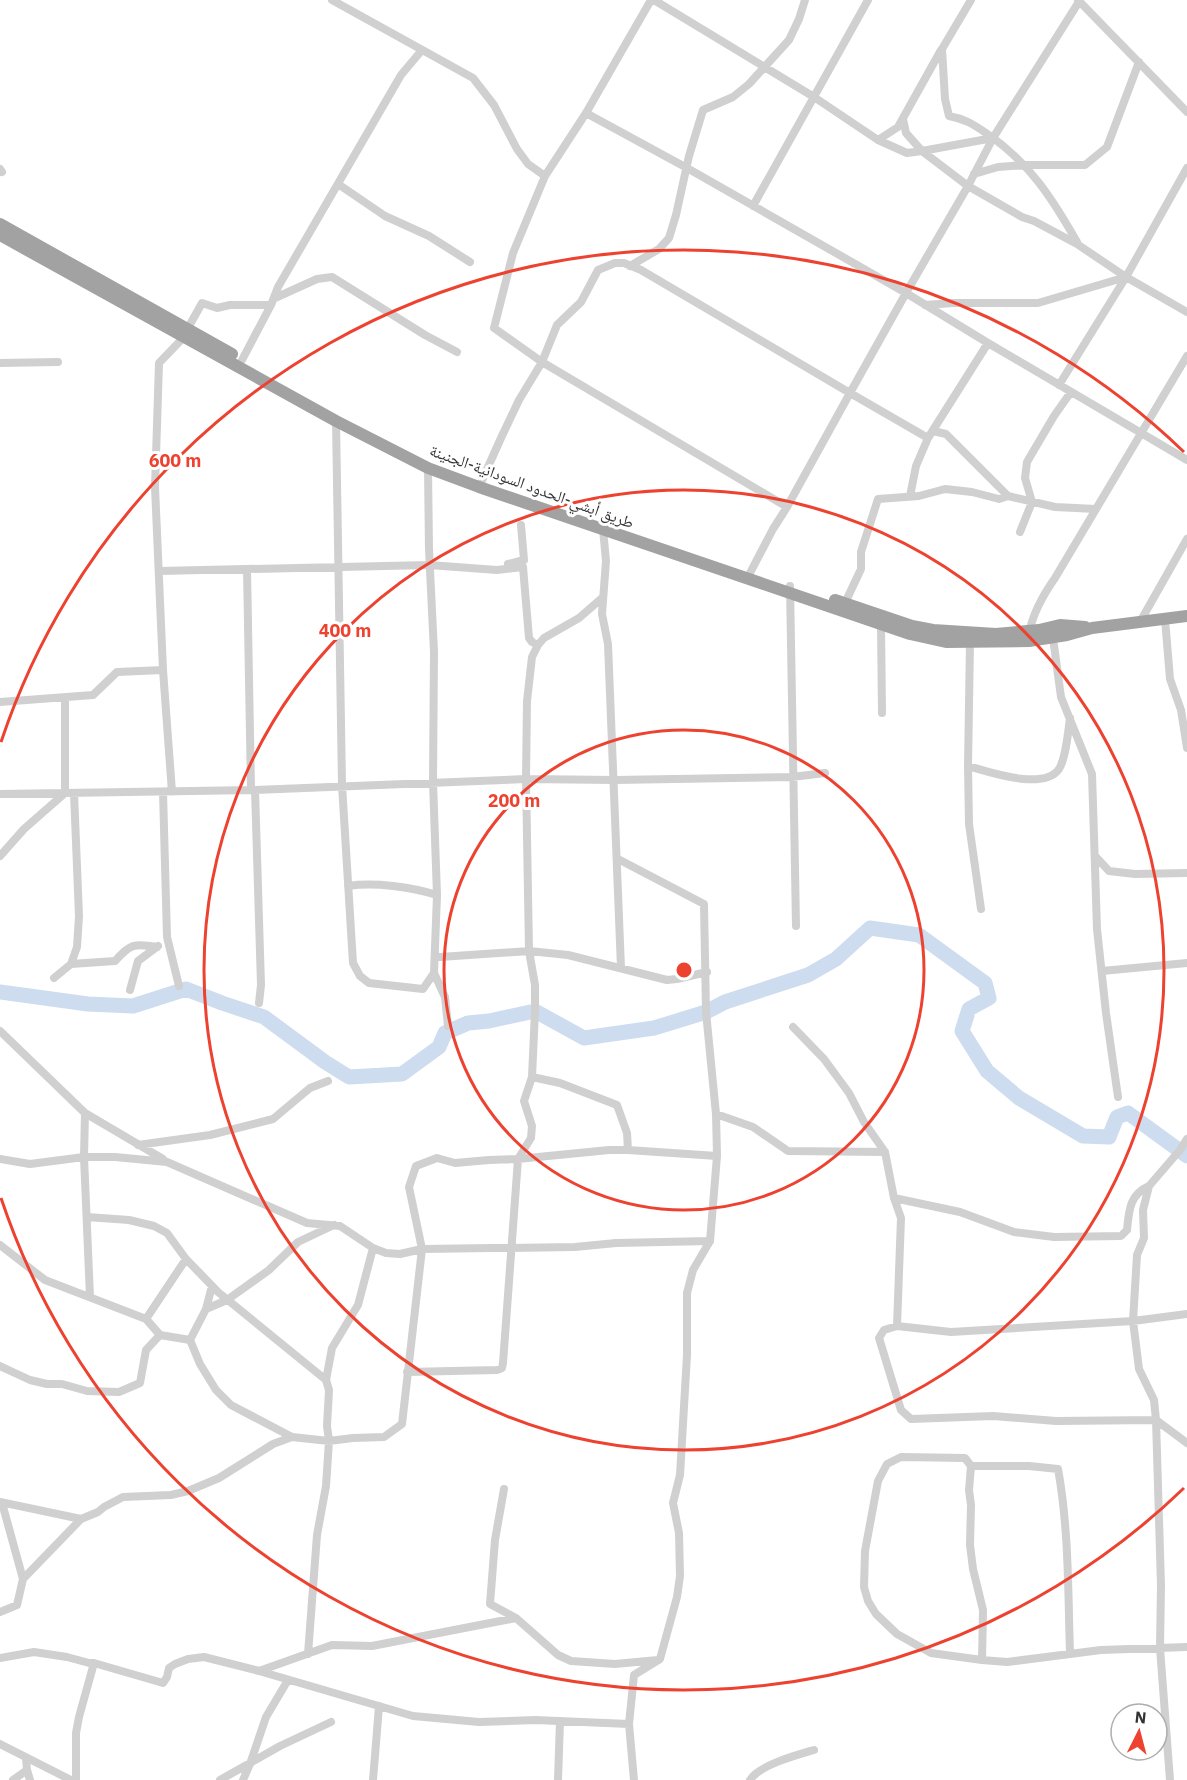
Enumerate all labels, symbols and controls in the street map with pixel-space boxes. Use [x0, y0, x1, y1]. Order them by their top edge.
street label: طريق أبشي-الحدود السودانية-الجنينة [426, 440, 637, 535]
text: 600 m [149, 449, 201, 472]
text: 400 m [319, 619, 371, 642]
text: 200 m [488, 789, 540, 812]
centre of rings [674, 960, 694, 980]
north arrow [1109, 1702, 1169, 1762]
text: N [1134, 1707, 1147, 1728]

